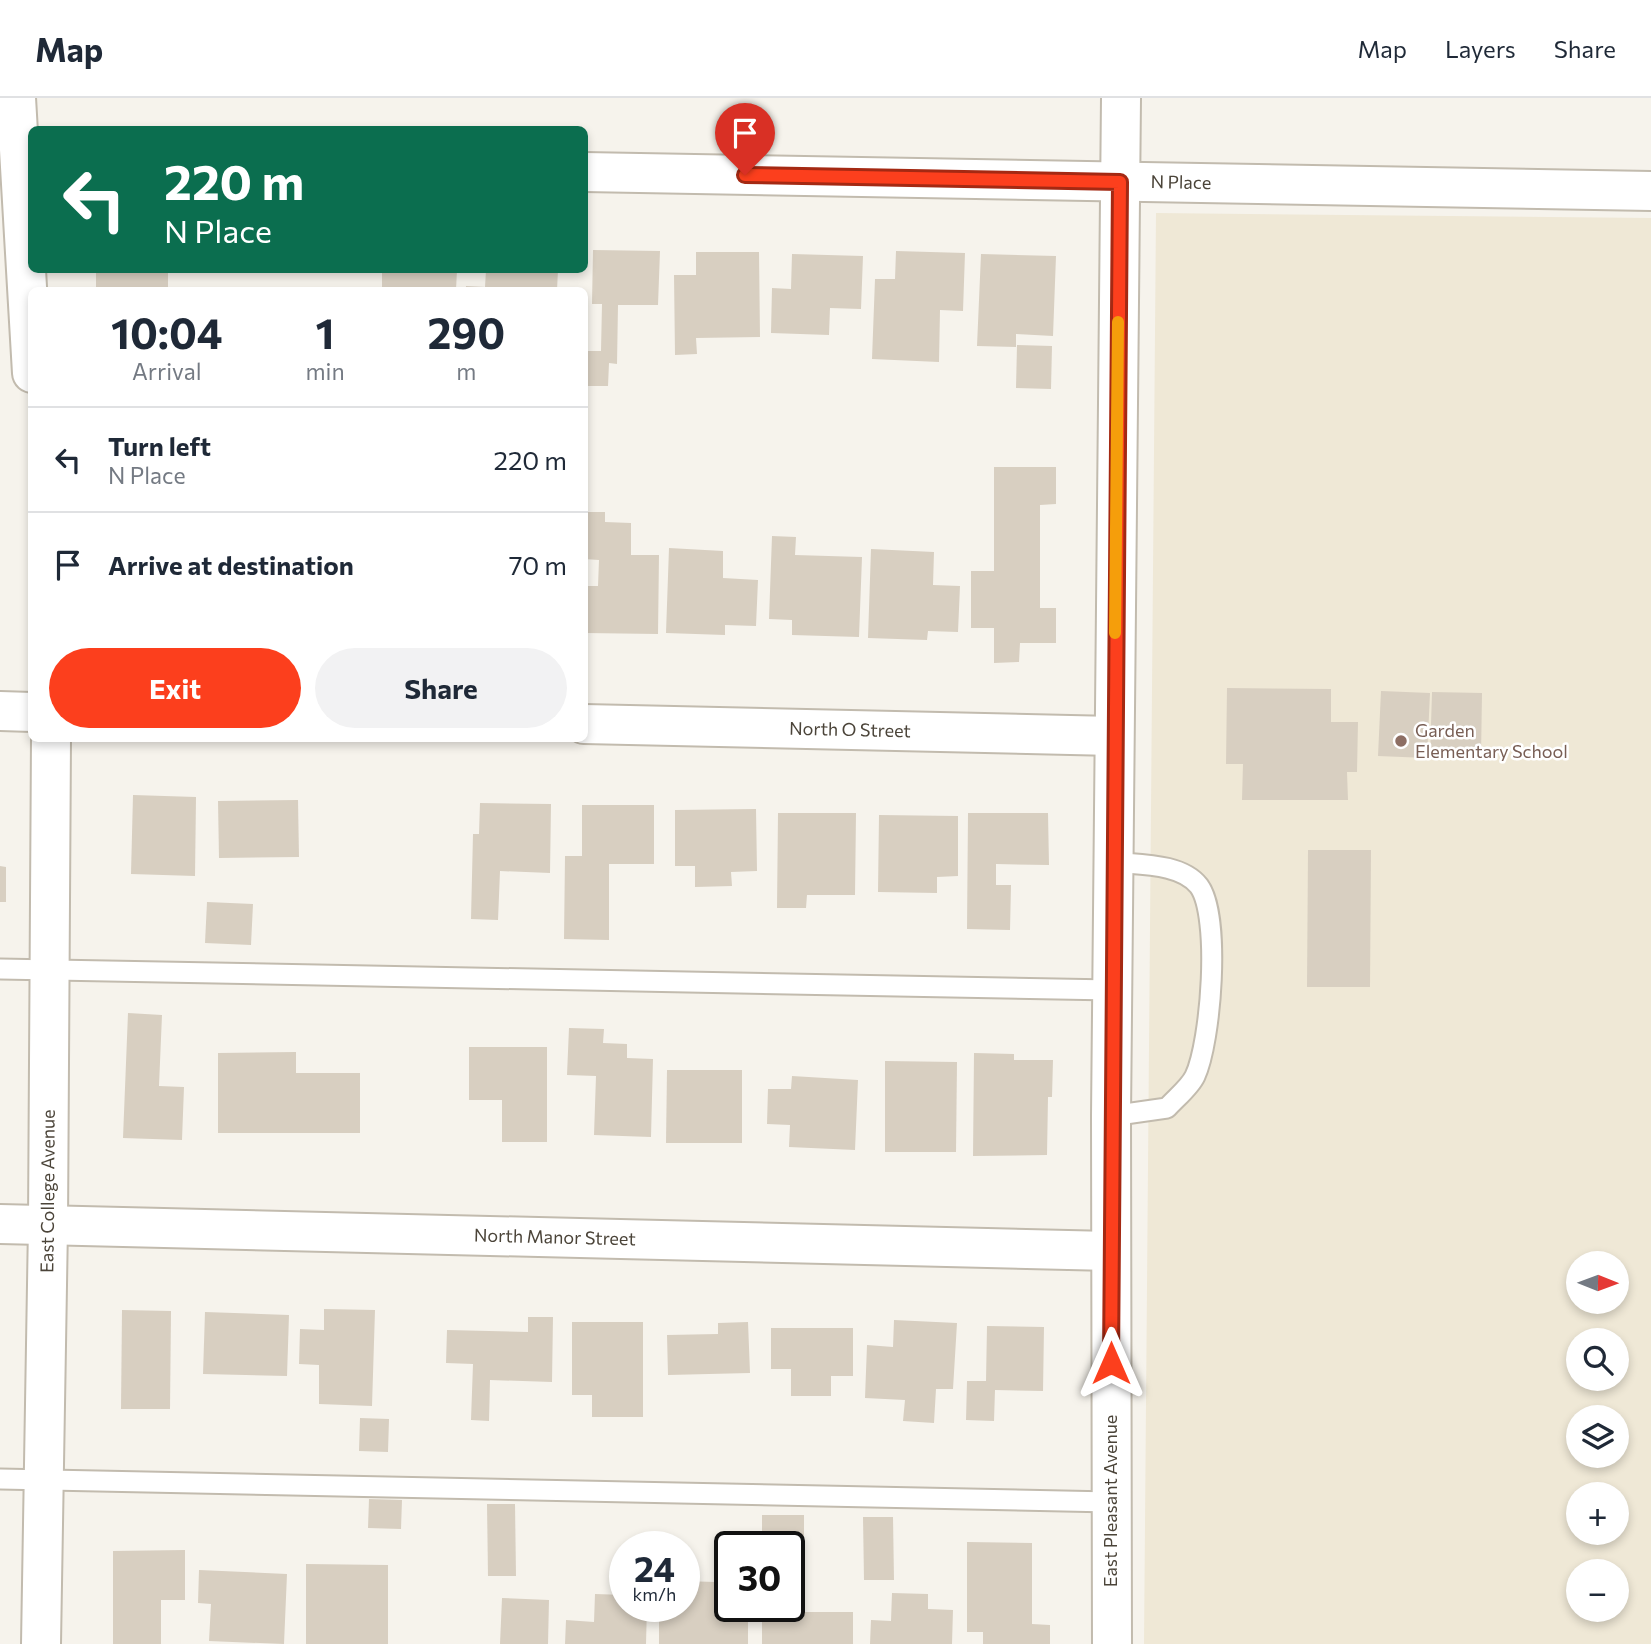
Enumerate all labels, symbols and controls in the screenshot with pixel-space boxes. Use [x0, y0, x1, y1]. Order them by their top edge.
text: Map [35, 28, 103, 69]
text: Map [1358, 34, 1407, 63]
text: Layers [1445, 34, 1516, 63]
text: Share [1554, 34, 1616, 63]
pin [715, 103, 775, 175]
icon: arrive [726, 114, 764, 152]
text: 220 m [164, 150, 304, 210]
icon: left [49, 154, 140, 245]
street label: N Place [1150, 170, 1211, 193]
text: N Place [164, 210, 272, 250]
text: 10:04 [111, 306, 223, 358]
text: 1 [316, 306, 335, 358]
text: 290 [428, 306, 505, 358]
text: Arrival [132, 357, 202, 385]
text: min [306, 357, 345, 385]
text: m [456, 357, 476, 385]
text: Turn left [108, 430, 211, 461]
icon: left [49, 441, 87, 479]
text: 220 m [494, 444, 567, 475]
text: N Place [108, 461, 186, 489]
icon: arrive [49, 546, 87, 584]
text: Arrive at destination [108, 549, 354, 580]
text: 70 m [509, 549, 567, 580]
button: Exit [49, 648, 301, 728]
button: Share [315, 648, 567, 728]
street label: North O Street [789, 717, 911, 741]
place label: Garden Elementary School [1415, 719, 1568, 762]
marker: Garden Elementary School [1393, 733, 1409, 749]
street label: East College Avenue [35, 1109, 59, 1273]
street label: North Manor Street [474, 1224, 636, 1249]
north arrow [1566, 1251, 1629, 1314]
map controls [1566, 1251, 1629, 1622]
position arrow [1074, 1326, 1148, 1400]
button: search [1566, 1328, 1629, 1391]
button: layers [1566, 1405, 1629, 1468]
street label: East Pleasant Avenue [1099, 1415, 1121, 1587]
button: + [1566, 1482, 1629, 1545]
speed limit sign: 30 [714, 1531, 805, 1622]
text: 24 [634, 1546, 675, 1589]
button: − [1566, 1559, 1629, 1622]
text: km/h [633, 1583, 676, 1605]

